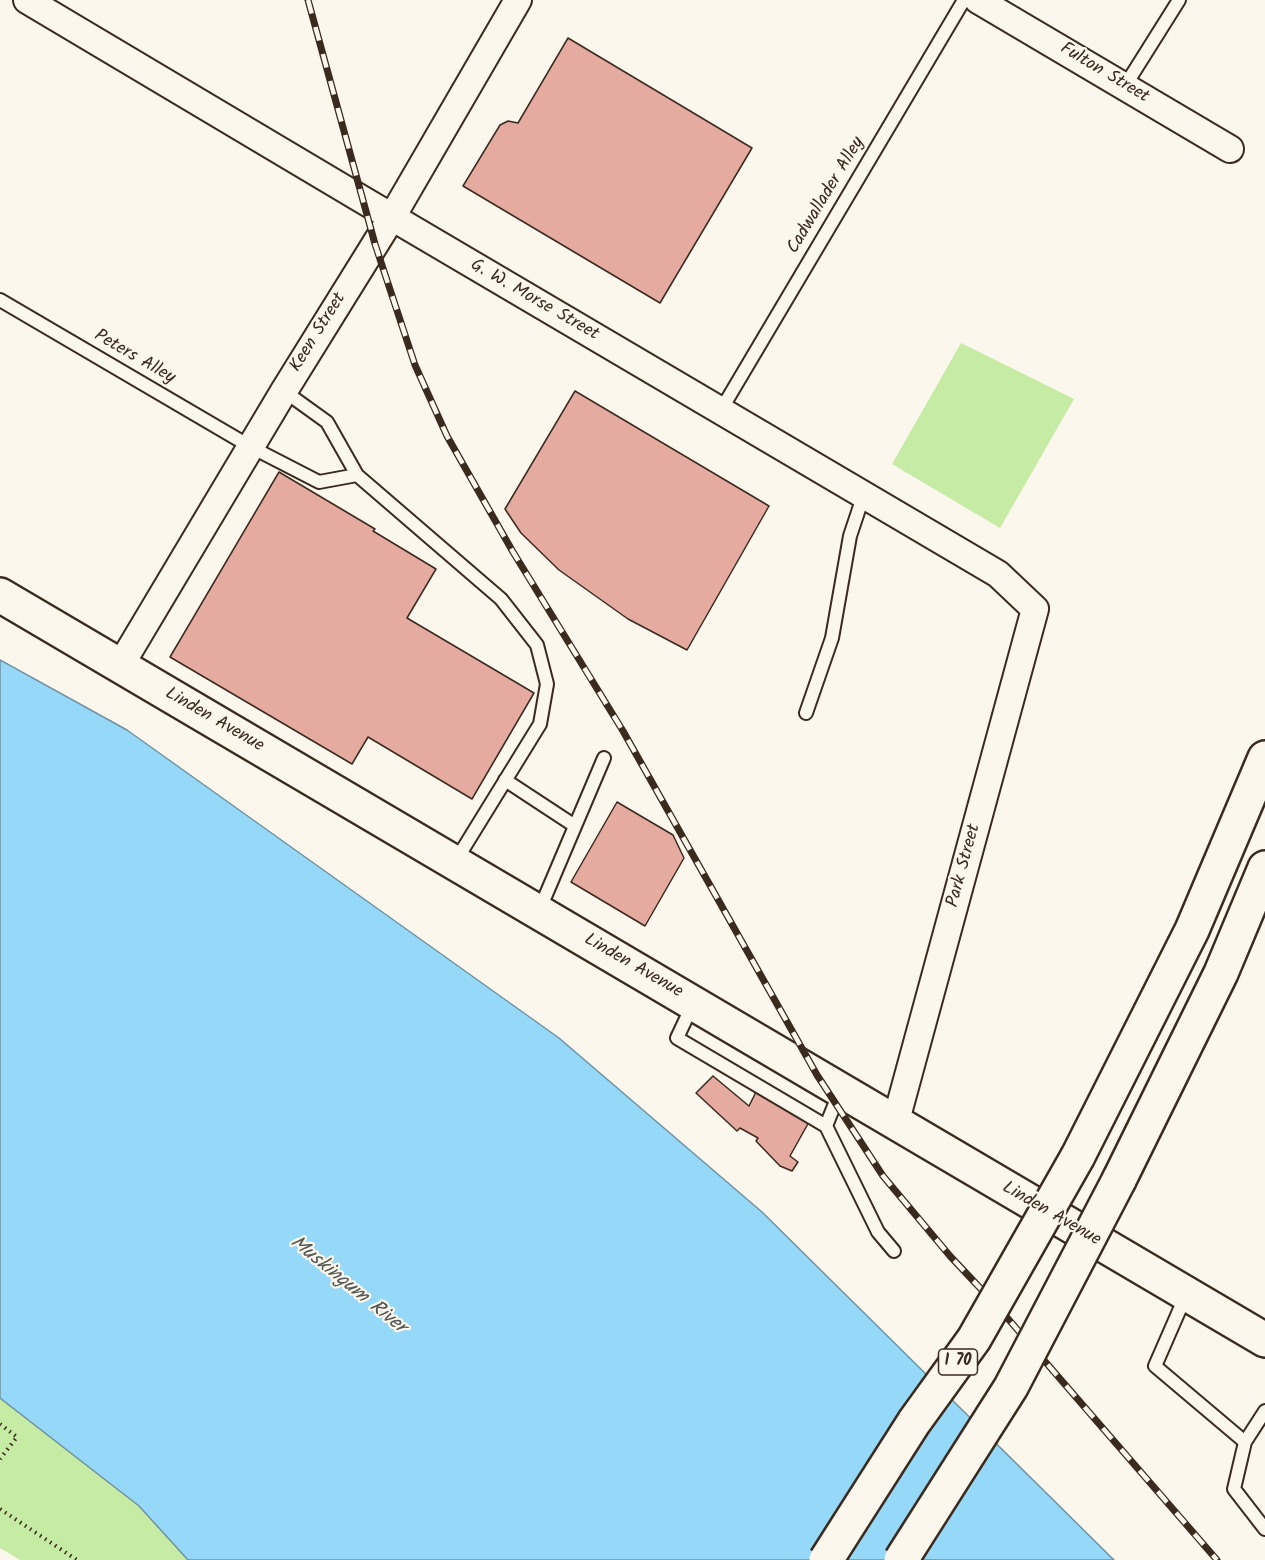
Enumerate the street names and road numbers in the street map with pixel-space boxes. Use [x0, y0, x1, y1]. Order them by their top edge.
street label: Fulton Street [1056, 39, 1152, 109]
street label: Cadwallader Alley [784, 134, 870, 258]
street label: G. W. Morse Street [466, 255, 602, 347]
street label: Keen Street [286, 289, 352, 377]
street label: Peters Alley [90, 326, 178, 390]
street label: Linden Avenue [161, 684, 267, 758]
street label: Park Street [944, 822, 986, 910]
street label: Linden Avenue [580, 930, 686, 1004]
street label: Linden Avenue [998, 1178, 1104, 1252]
road number: I 70 [938, 1349, 978, 1375]

